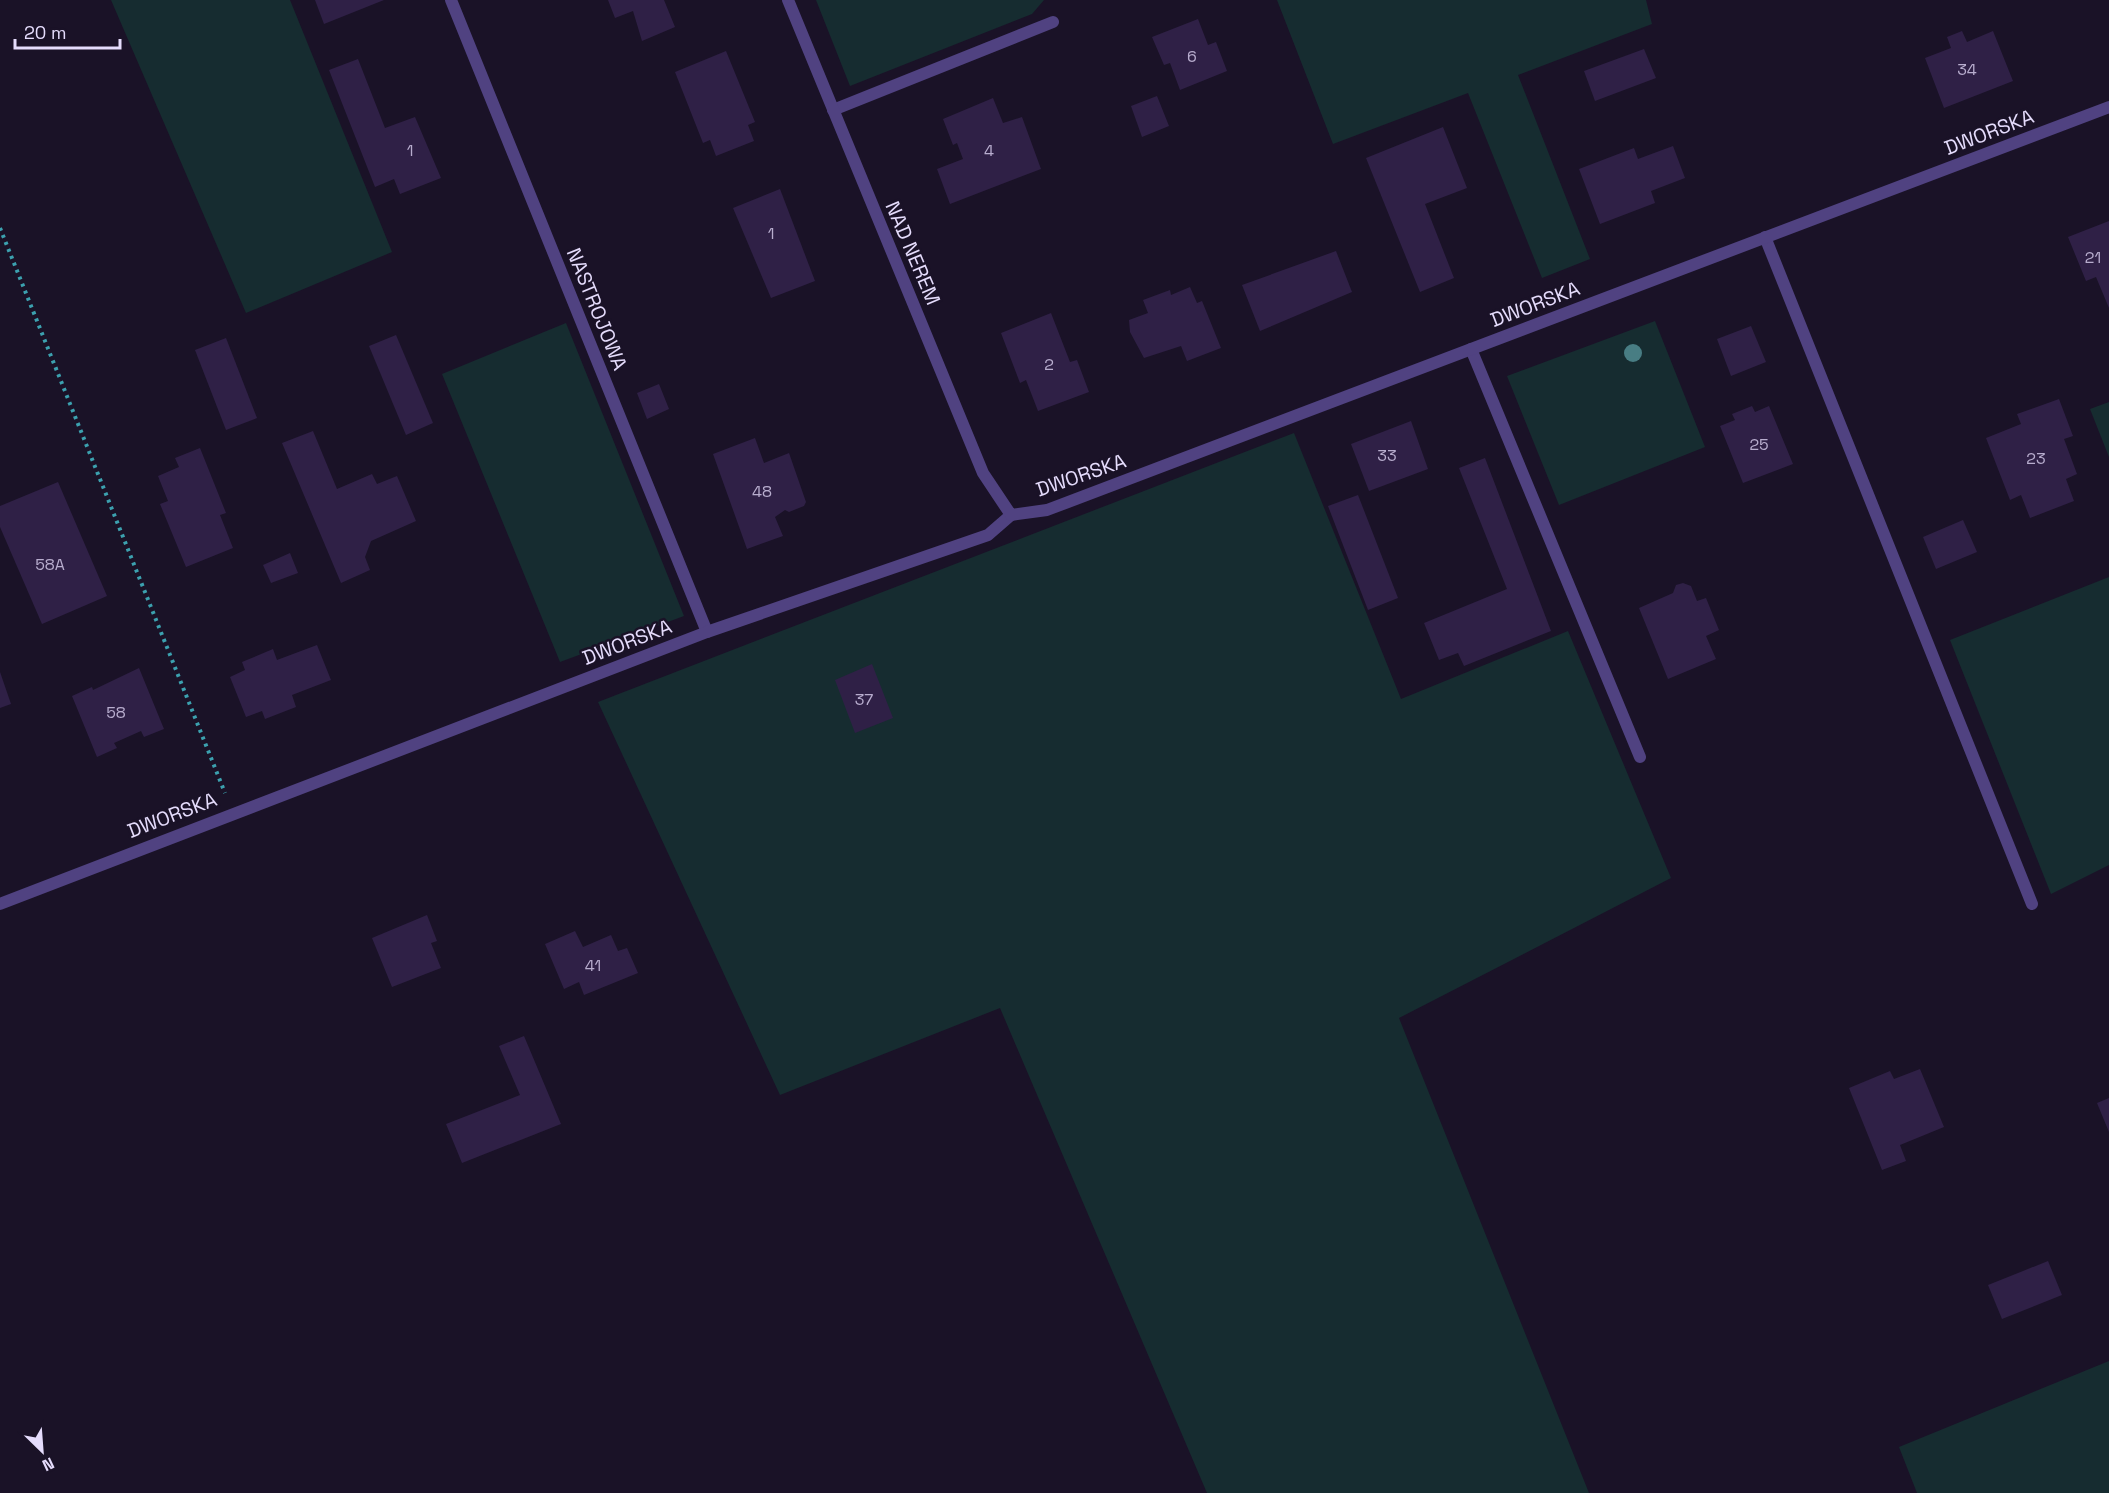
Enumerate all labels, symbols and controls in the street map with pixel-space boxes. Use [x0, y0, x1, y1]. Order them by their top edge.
scale bar [15, 12, 120, 50]
text: 20 m [24, 21, 67, 44]
house number: 6 [1187, 46, 1197, 67]
house number: 34 [1957, 59, 1977, 80]
street label: DWORSKA [1941, 103, 2038, 161]
house number: 1 [407, 140, 413, 161]
house number: 4 [984, 140, 994, 161]
street label: NAD NEREM [880, 197, 946, 309]
house number: 1 [768, 223, 774, 244]
street label: NASTROJOWA [561, 244, 633, 374]
house number: 21 [2085, 247, 2101, 268]
street label: DWORSKA [1487, 275, 1584, 333]
house number: 2 [1044, 354, 1054, 375]
house number: 25 [1749, 434, 1769, 455]
house number: 33 [1377, 445, 1397, 466]
street label: DWORSKA [1033, 447, 1130, 503]
house number: 23 [2026, 448, 2046, 469]
house number: 48 [752, 481, 772, 502]
house number: 58A [35, 554, 65, 575]
street label: DWORSKA [579, 613, 676, 671]
house number: 37 [855, 689, 873, 710]
house number: 58 [106, 702, 126, 723]
street label: DWORSKA [124, 786, 221, 844]
house number: 41 [585, 955, 601, 976]
north arrow [12, 1421, 72, 1481]
text: N [39, 1452, 57, 1476]

